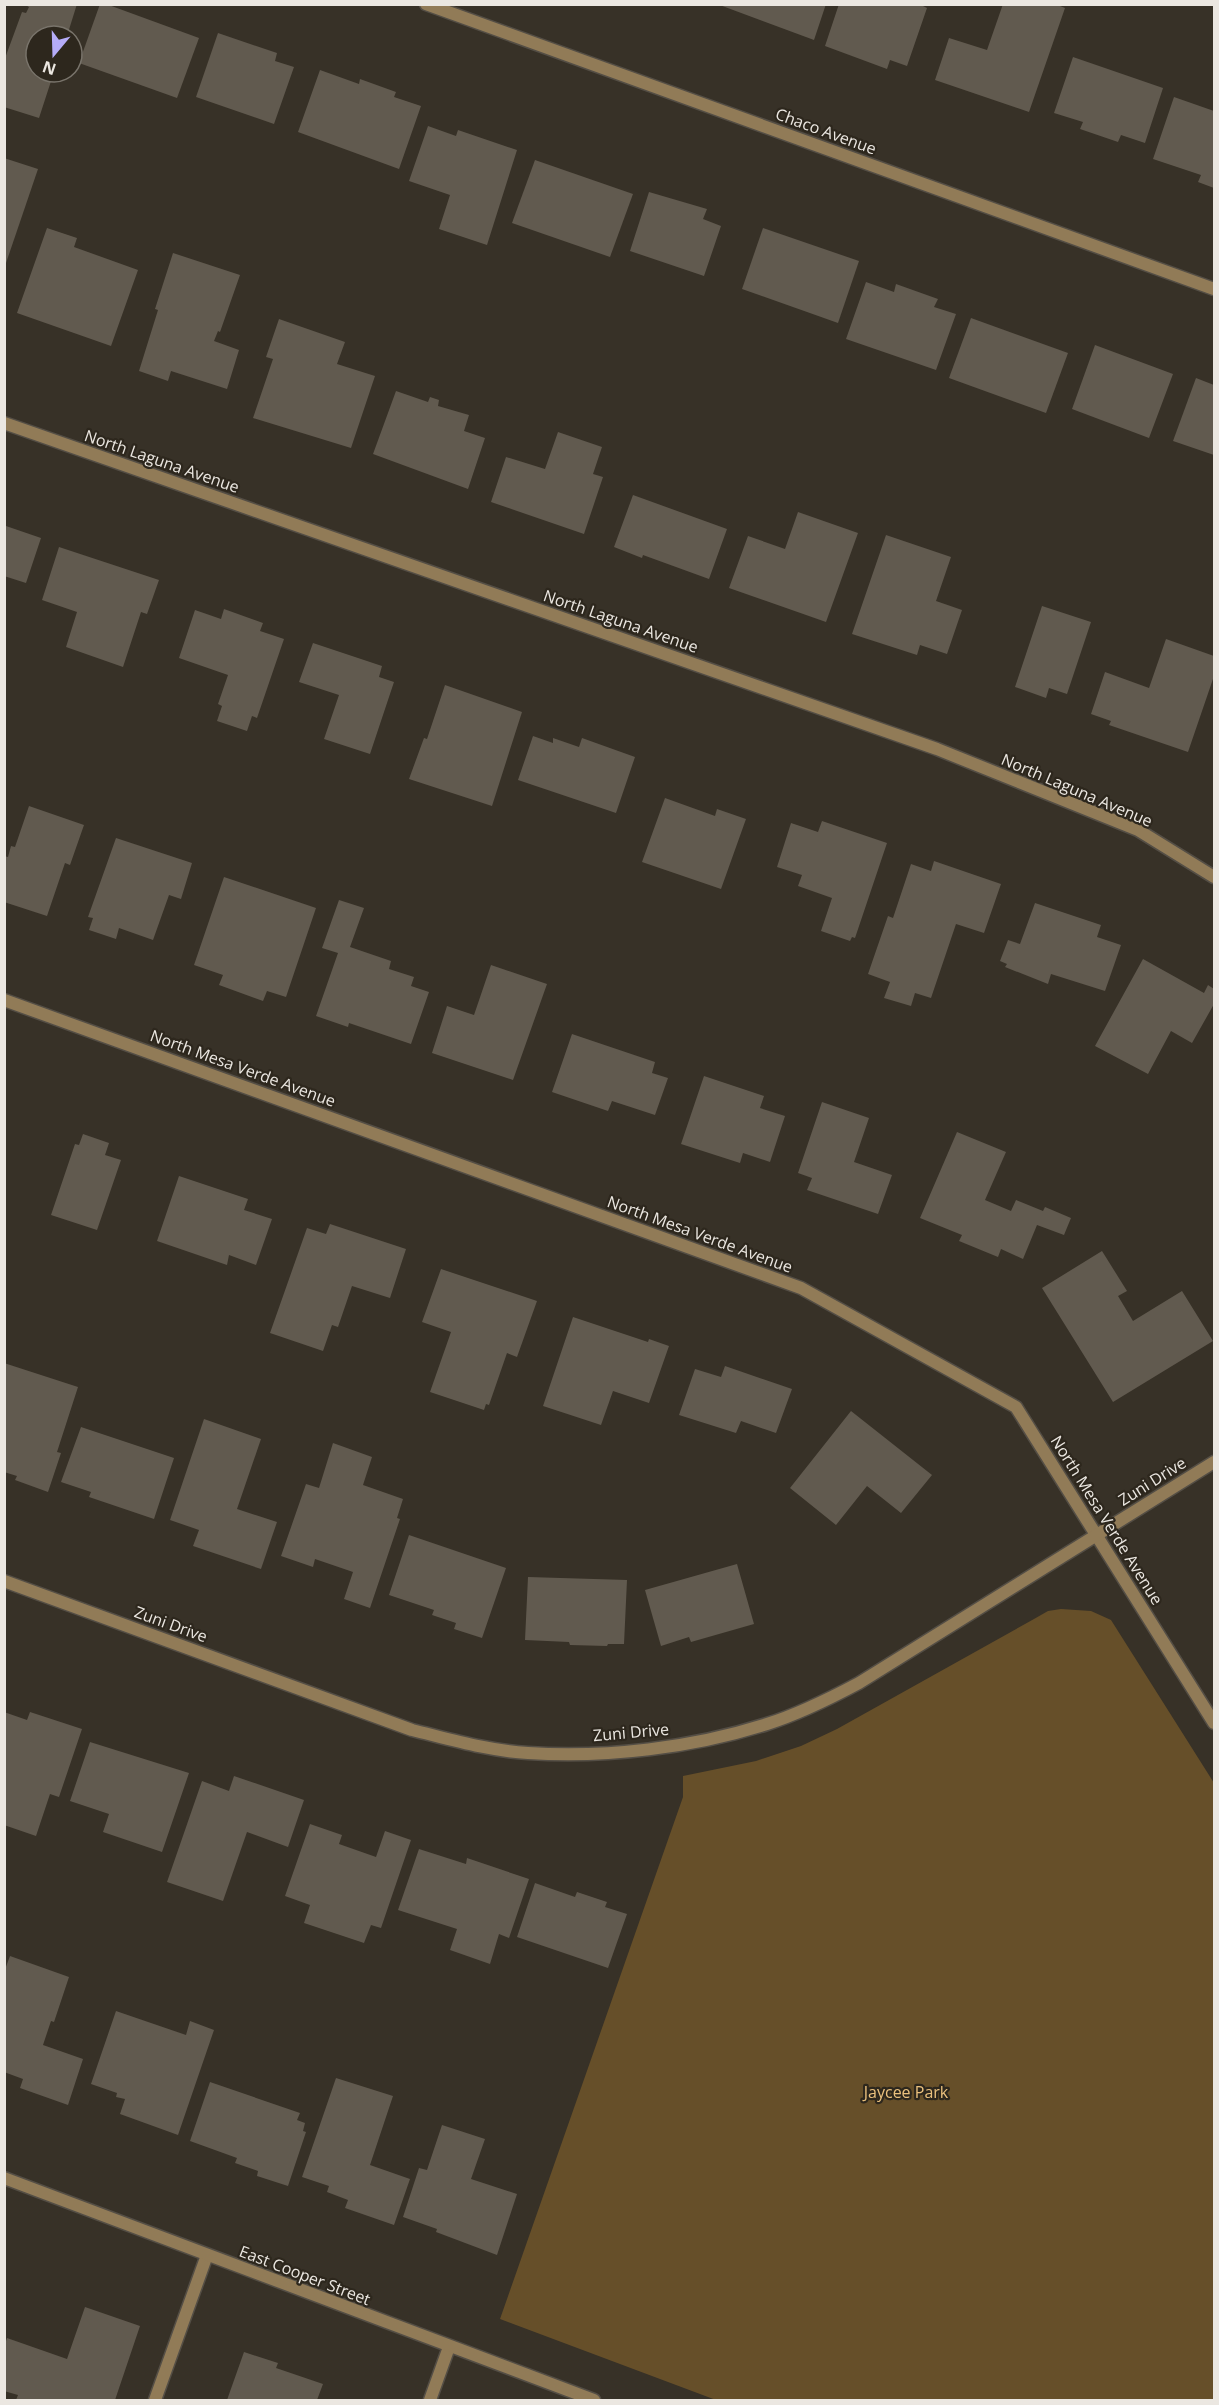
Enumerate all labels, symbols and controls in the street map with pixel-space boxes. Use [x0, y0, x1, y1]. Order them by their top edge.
north arrow [24, 24, 84, 84]
text: N [39, 56, 59, 81]
street label: Chaco Avenue [772, 103, 880, 159]
street label: North Laguna Avenue [82, 424, 242, 498]
street label: North Laguna Avenue [541, 584, 701, 658]
street label: North Laguna Avenue [998, 748, 1156, 832]
street label: North Mesa Verde Avenue [147, 1024, 339, 1112]
street label: North Mesa Verde Avenue [604, 1190, 796, 1278]
street label: North Mesa Verde Avenue [1046, 1431, 1168, 1609]
street label: Zuni Drive [1114, 1451, 1190, 1511]
street label: Zuni Drive [131, 1601, 211, 1647]
street label: Zuni Drive [592, 1718, 670, 1746]
park label: Jaycee Park [862, 2081, 949, 2103]
street label: East Cooper Street [236, 2240, 374, 2310]

